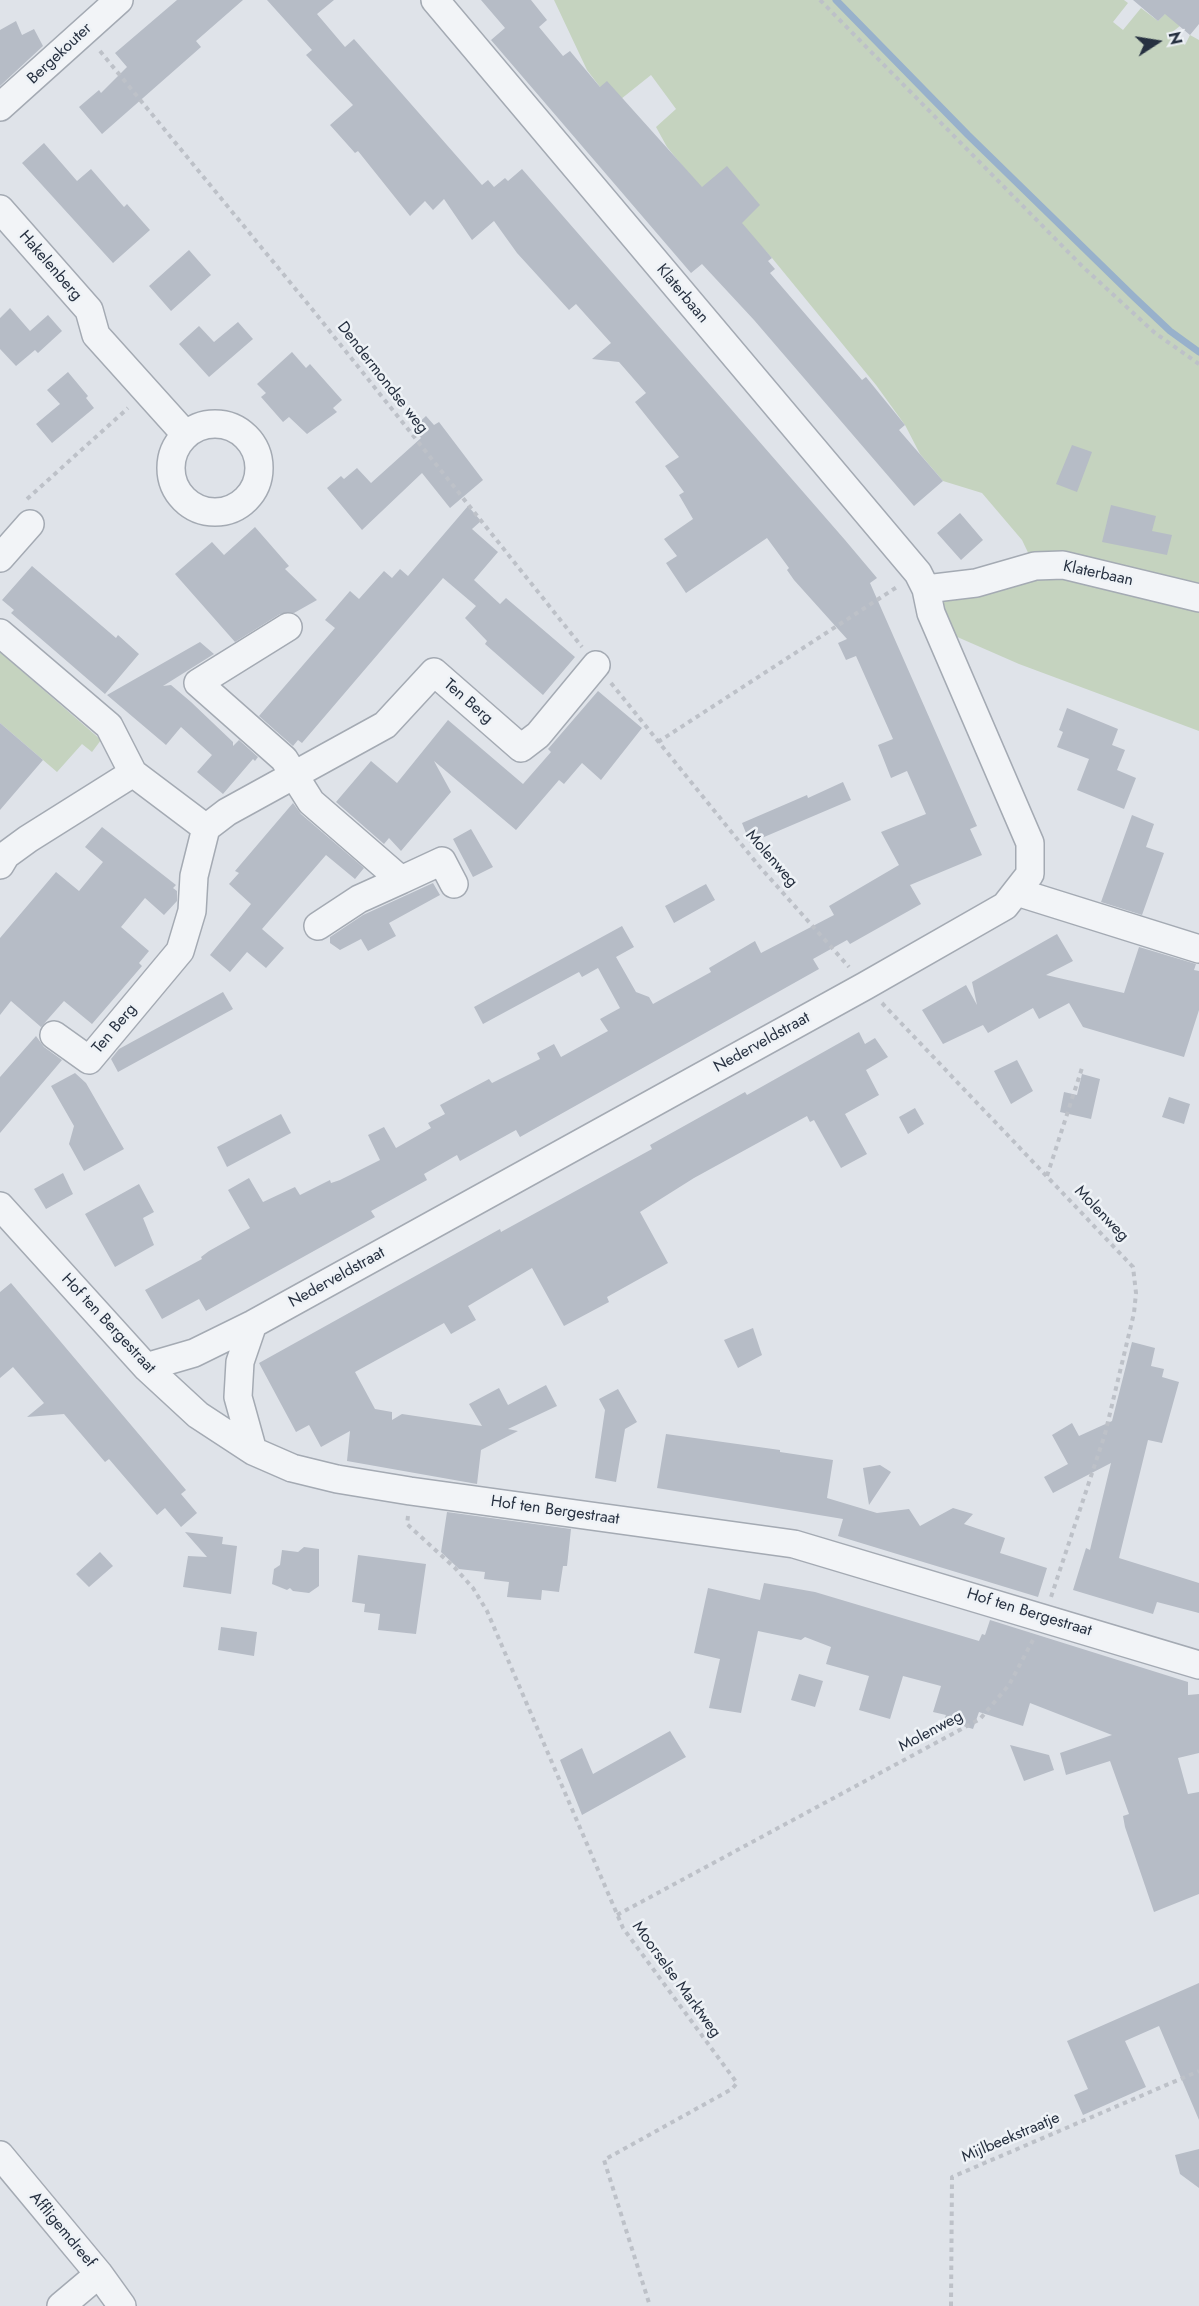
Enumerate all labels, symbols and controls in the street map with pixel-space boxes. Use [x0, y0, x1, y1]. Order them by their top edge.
north arrow [1127, 12, 1187, 72]
street label: Bergekouter [24, 19, 96, 89]
text: N [1163, 30, 1188, 47]
street label: Hakelenberg [14, 227, 86, 305]
street label: Klaterbaan [652, 261, 712, 327]
street label: Dendermondse weg [332, 318, 432, 438]
street label: Klaterbaan [1061, 557, 1135, 591]
street label: Ten Berg [440, 675, 496, 729]
street label: Molenweg [741, 826, 801, 892]
street label: Ten Berg [89, 1000, 141, 1058]
street label: Nederveldstraat [711, 1009, 813, 1077]
street label: Molenweg [1070, 1182, 1132, 1246]
street label: Nederveldstraat [286, 1244, 388, 1312]
street label: Hof ten Bergestraat [57, 1270, 159, 1378]
street label: Hof ten Bergestraat [489, 1492, 621, 1530]
street label: Hof ten Bergestraat [964, 1585, 1094, 1641]
street label: Molenweg [896, 1707, 966, 1757]
street label: Moorselse Marktweg [627, 1918, 725, 2042]
street label: Mijlbeekstraatje [959, 2109, 1063, 2167]
street label: Affligemdreef [25, 2188, 99, 2272]

